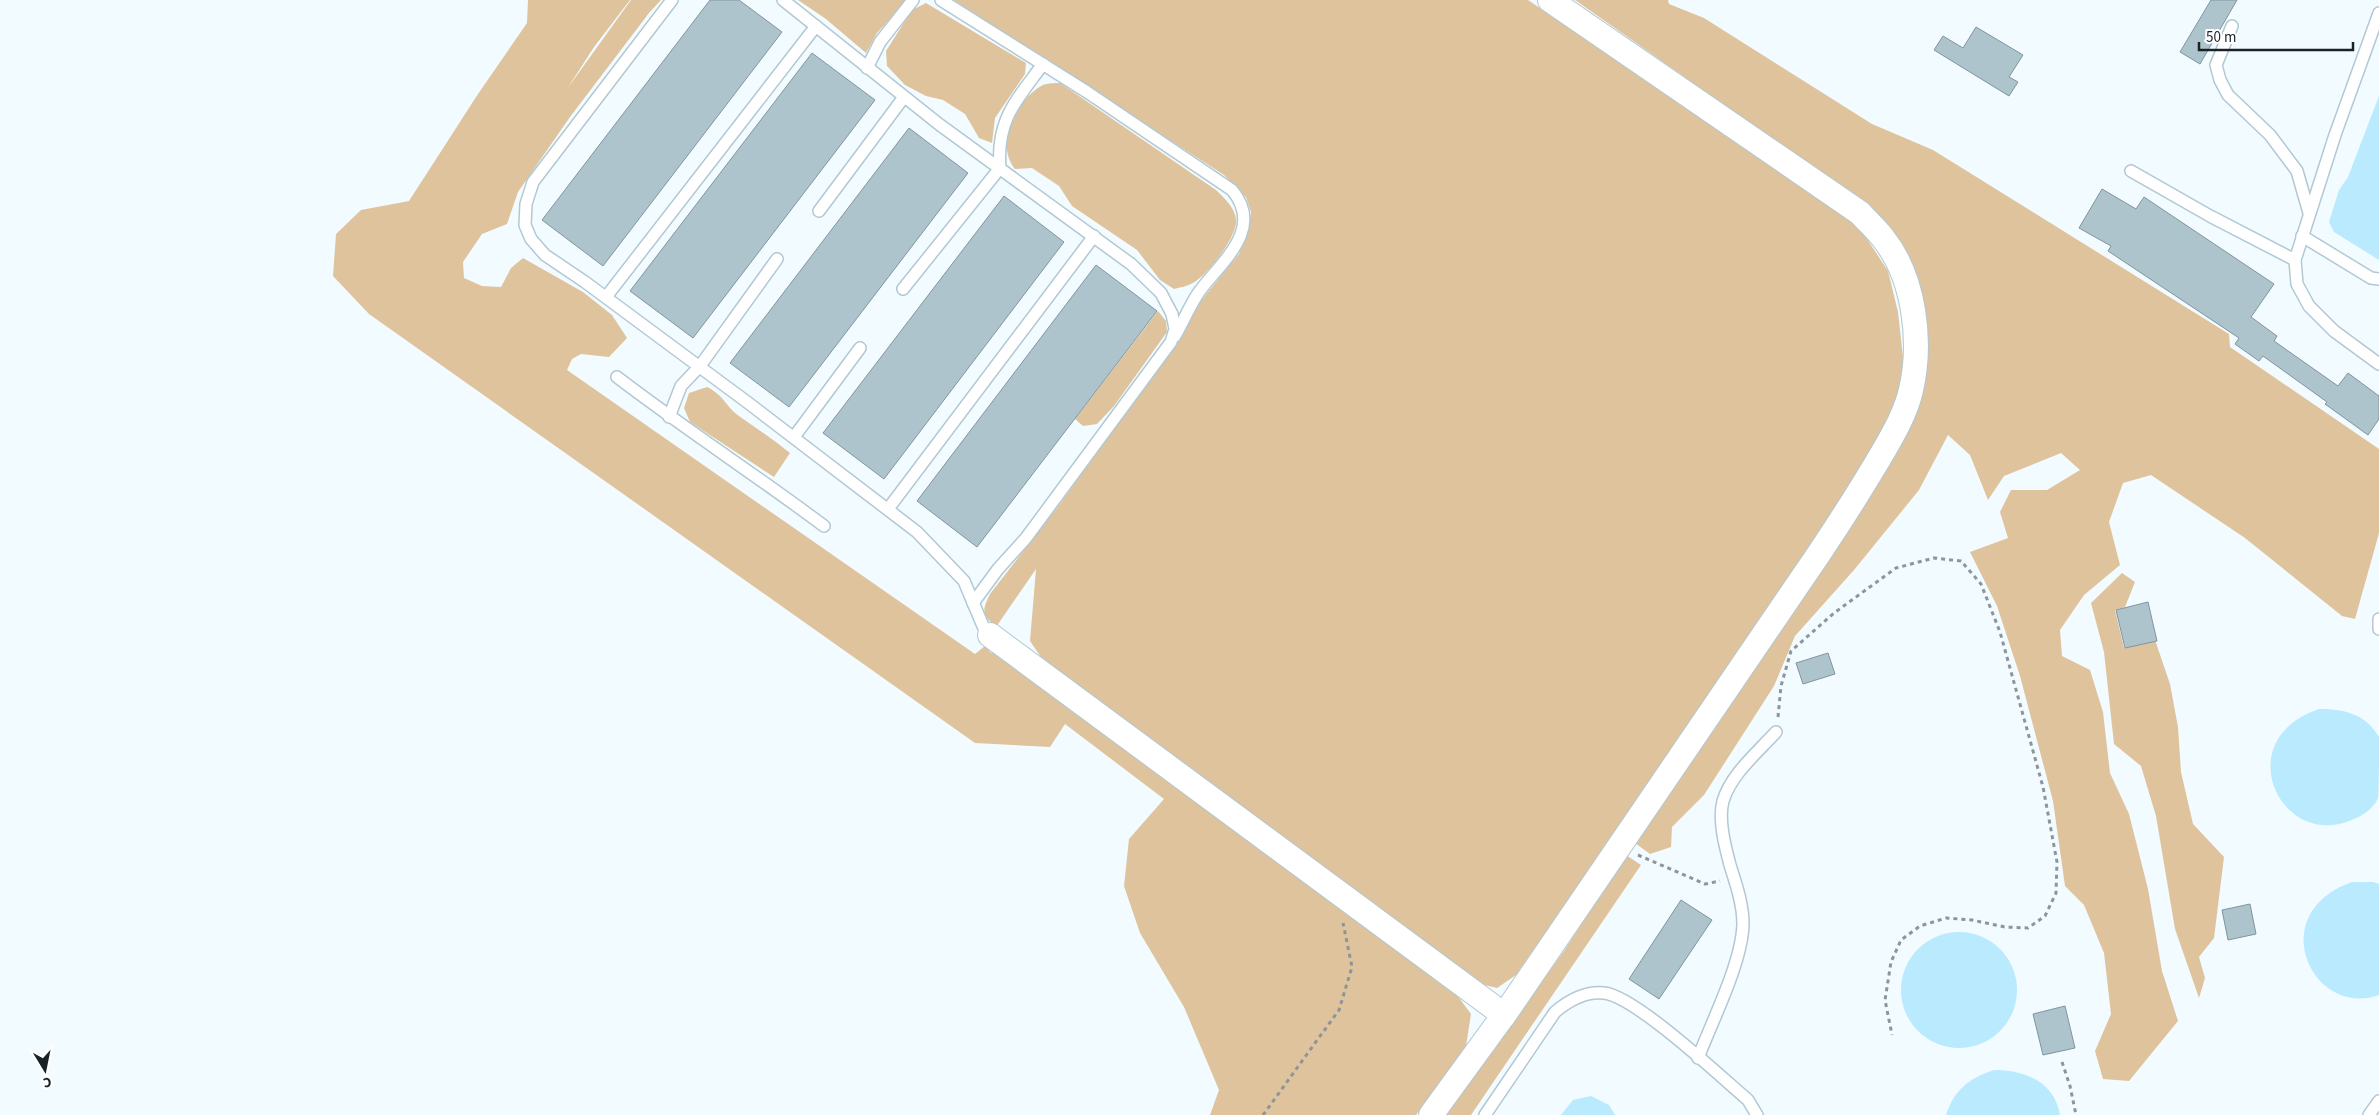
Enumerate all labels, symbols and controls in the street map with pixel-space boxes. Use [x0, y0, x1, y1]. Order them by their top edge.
scale bar [2199, 20, 2353, 52]
text: 50 m [2206, 27, 2236, 48]
north arrow [20, 1045, 70, 1095]
text: С [41, 1071, 53, 1092]

